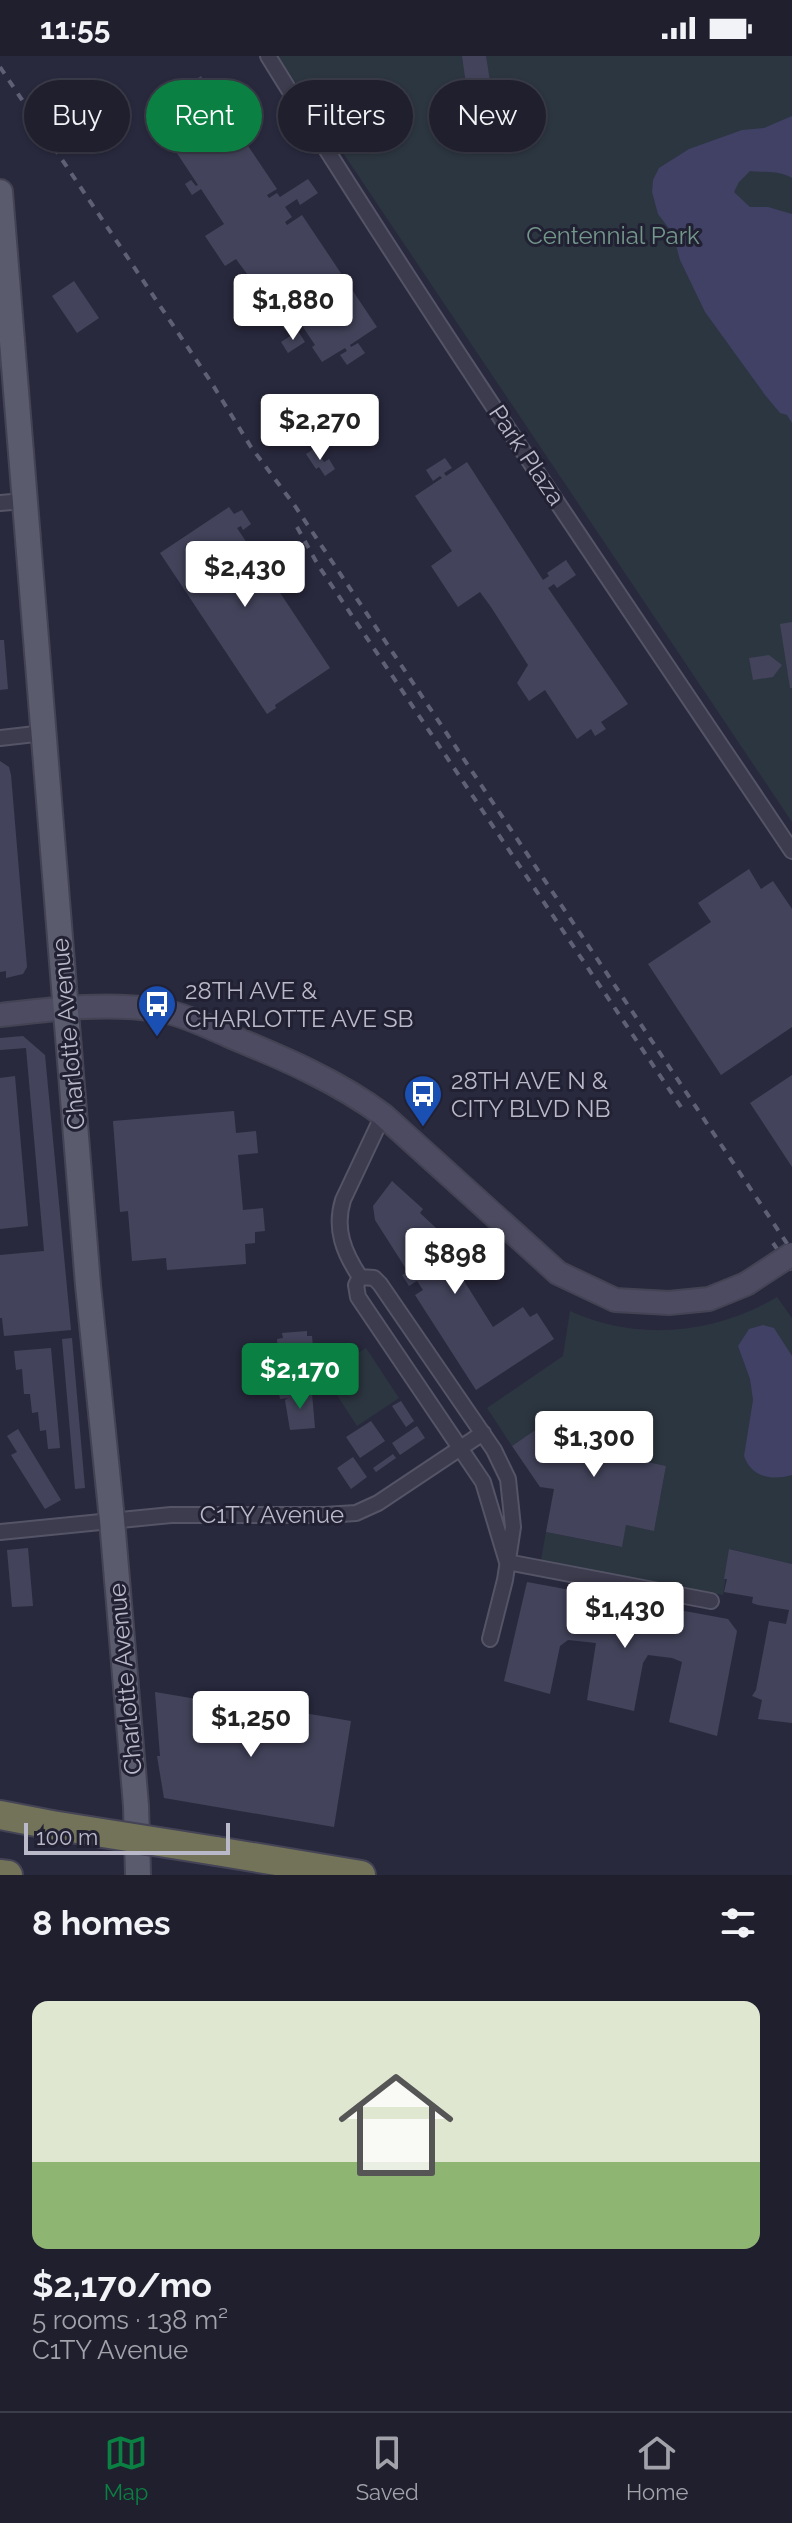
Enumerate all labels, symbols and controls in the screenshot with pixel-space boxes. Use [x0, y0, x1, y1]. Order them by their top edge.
text: 11:55 [40, 11, 110, 46]
chip: Buy [24, 80, 130, 152]
chip: Rent [146, 80, 262, 152]
chip: Filters [278, 80, 413, 152]
chip: New [429, 80, 546, 152]
park label: Centennial Park [526, 221, 700, 250]
pin: $1,880 [228, 274, 358, 342]
text: $1,880 [252, 285, 334, 315]
pin: $2,270 [255, 394, 385, 462]
street label: Park Plaza [483, 399, 571, 511]
text: $2,270 [279, 405, 361, 435]
pin: $2,430 [180, 541, 310, 609]
text: $2,430 [204, 552, 286, 582]
street label: Charlotte Avenue [45, 937, 91, 1131]
place label: 28TH AVE & CHARLOTTE AVE SB [185, 976, 413, 1033]
bus stop icon: 28TH AVE & CHARLOTTE AVE SB [136, 983, 178, 1038]
place label: 28TH AVE N & CITY BLVD NB [451, 1066, 611, 1123]
bus stop icon: 28TH AVE N & CITY BLVD NB [402, 1073, 444, 1128]
pin: $898 [408, 1228, 502, 1296]
text: $898 [423, 1239, 487, 1269]
pin: $2,170 [235, 1343, 365, 1411]
text: $2,170 [260, 1354, 340, 1384]
pin: $1,300 [529, 1411, 659, 1479]
text: $1,300 [553, 1422, 635, 1452]
street label: C1TY Avenue [200, 1500, 344, 1529]
street label: Charlotte Avenue [102, 1582, 148, 1776]
pin: $1,430 [560, 1582, 690, 1650]
text: $1,430 [585, 1593, 665, 1623]
pin: $1,250 [186, 1691, 316, 1759]
text: $1,250 [211, 1702, 291, 1732]
scale bar [24, 1819, 230, 1855]
text: 100 m [36, 1824, 98, 1850]
icon: filters [716, 1901, 760, 1945]
text: 8 homes [32, 1903, 171, 1943]
icon: home [324, 2053, 468, 2197]
text: $2,170/mo [32, 2265, 212, 2305]
text: 5 rooms · 138 m² [32, 2305, 228, 2335]
text: C1TY Avenue [32, 2335, 188, 2365]
tab: Map [104, 2431, 148, 2505]
tab: Saved [356, 2431, 419, 2505]
tab: Home [626, 2431, 688, 2505]

